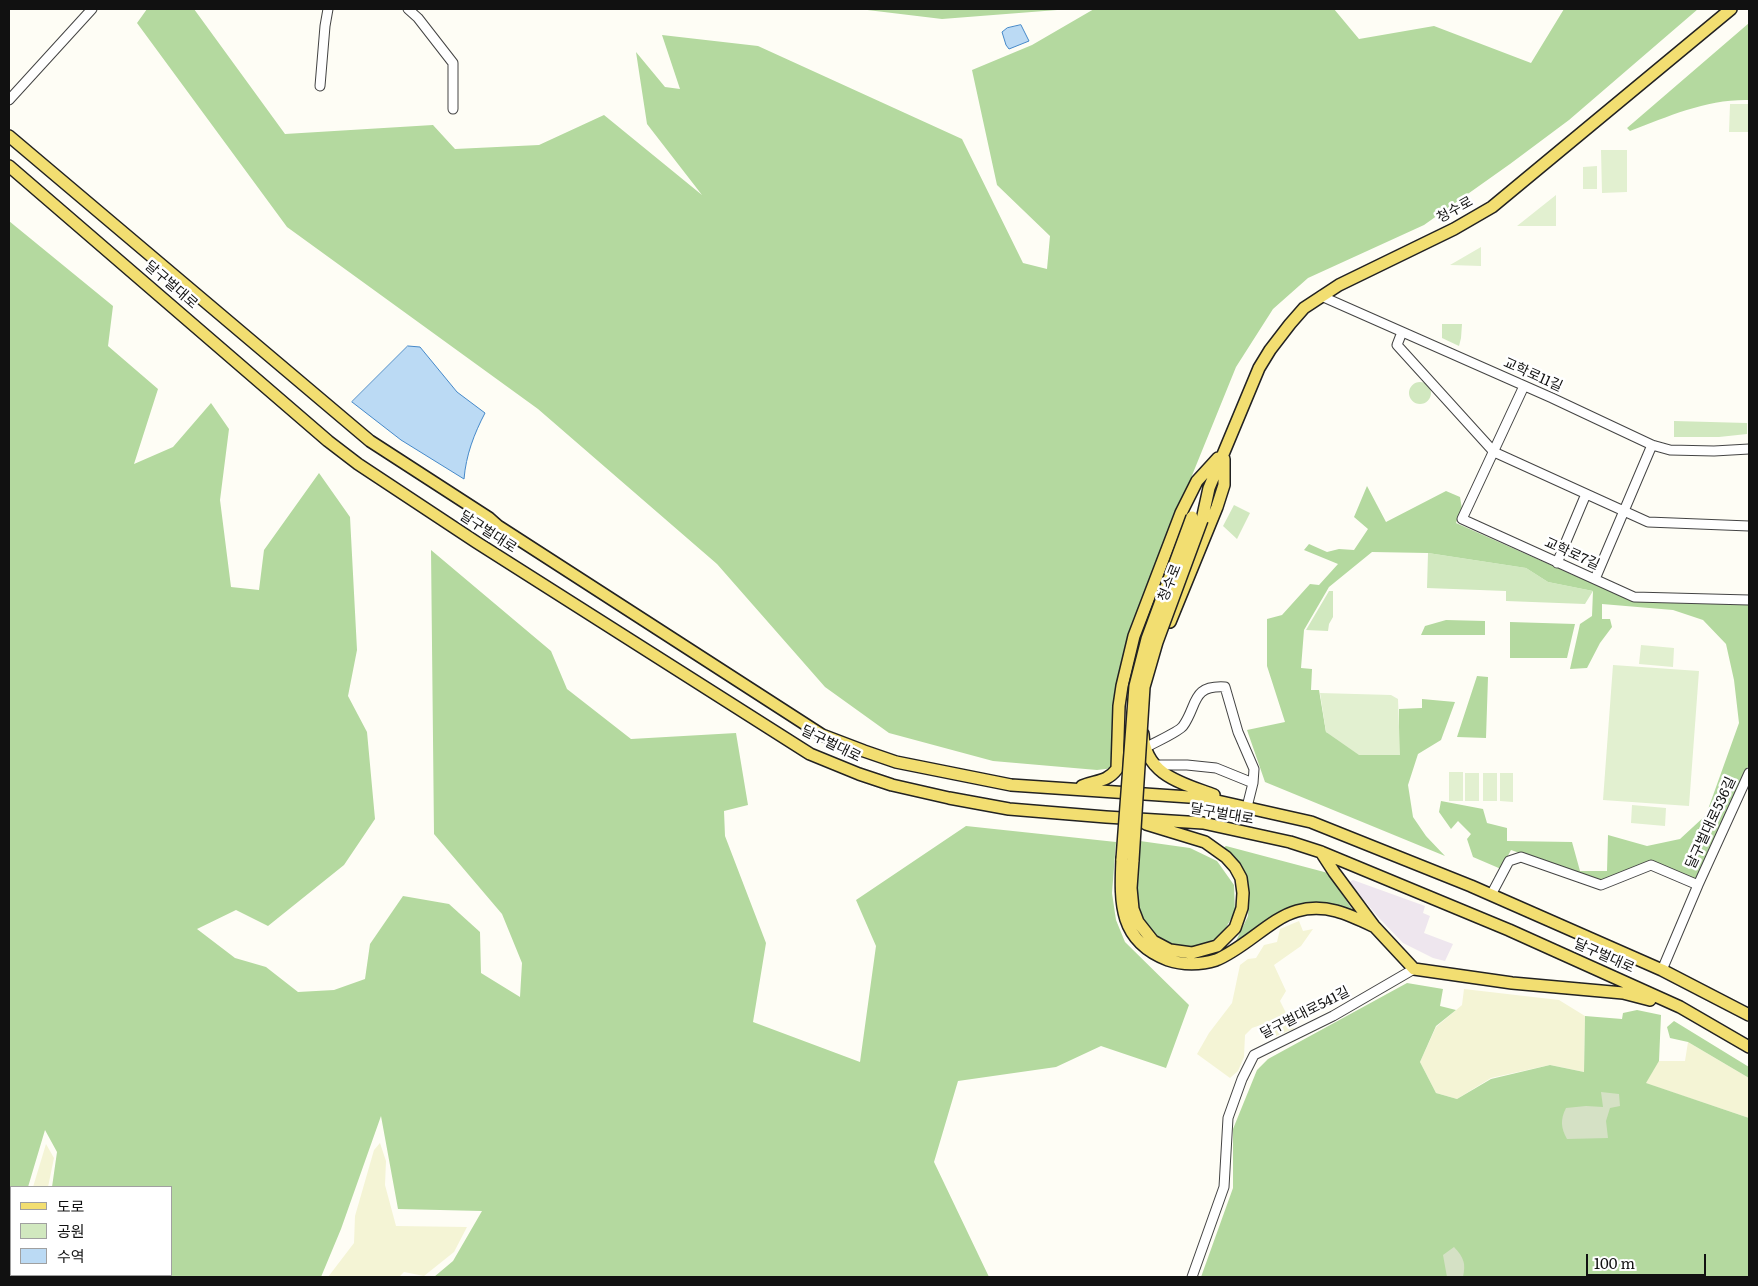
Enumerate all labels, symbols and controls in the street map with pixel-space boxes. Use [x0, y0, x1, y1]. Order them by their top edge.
street label: 청수로 [1434, 193, 1476, 227]
street label: 달구벌대로 [141, 258, 201, 312]
street label: 교학로11길 [1501, 355, 1565, 395]
street label: 달구벌대로 [456, 507, 520, 557]
street label: 교학로7길 [1542, 534, 1602, 574]
street label: 청수로 [1155, 562, 1185, 604]
street label: 달구벌대로 [798, 722, 864, 766]
street label: 달구벌대로536길 [1682, 774, 1740, 872]
street label: 달구벌대로 [1189, 800, 1255, 828]
street label: 달구벌대로 [1571, 935, 1637, 977]
street label: 달구벌대로541길 [1258, 983, 1352, 1043]
legend [10, 1186, 172, 1276]
text: 도로 [57, 1194, 85, 1217]
text: 공원 [57, 1219, 85, 1242]
text: 수역 [57, 1244, 85, 1267]
scale bar [1588, 1244, 1708, 1276]
text: 100 m [1594, 1251, 1635, 1274]

